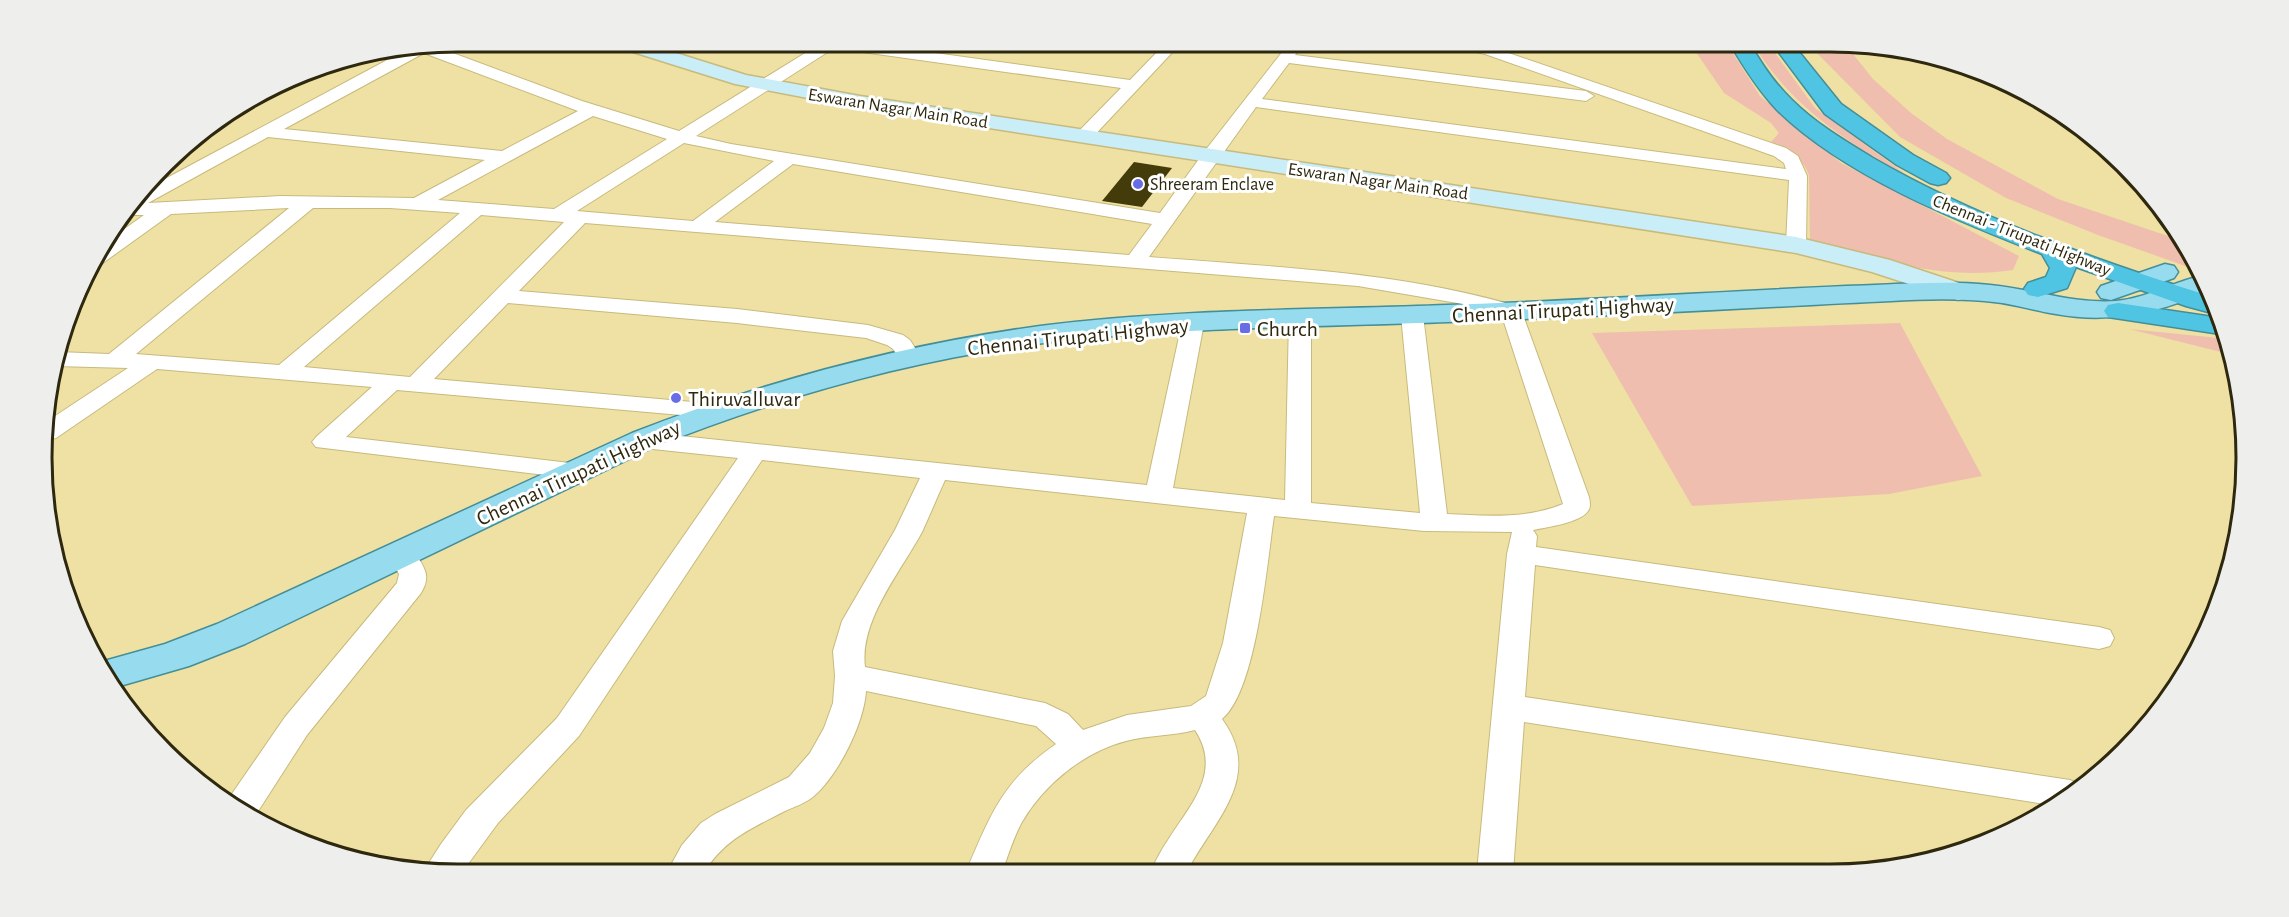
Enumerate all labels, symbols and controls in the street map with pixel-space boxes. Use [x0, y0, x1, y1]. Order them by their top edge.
street label: Eswaran Nagar Main Road [807, 86, 989, 132]
street label: Eswaran Nagar Main Road [1287, 160, 1469, 204]
place label: Shreeram Enclave [1150, 176, 1274, 194]
marker: Shreeram Enclave [1131, 177, 1145, 191]
street label: Chennai - Tirupati Highway [1930, 192, 2114, 280]
street label: Chennai Tirupati Highway [1452, 293, 1675, 327]
street label: Chennai Tirupati Highway [966, 314, 1190, 360]
place label: Church [1257, 318, 1318, 340]
marker: Church [1238, 321, 1252, 335]
place label: Thiruvalluvar [688, 388, 800, 410]
marker: Thiruvalluvar [669, 391, 683, 405]
street label: Chennai Tirupati Highway [473, 416, 684, 530]

